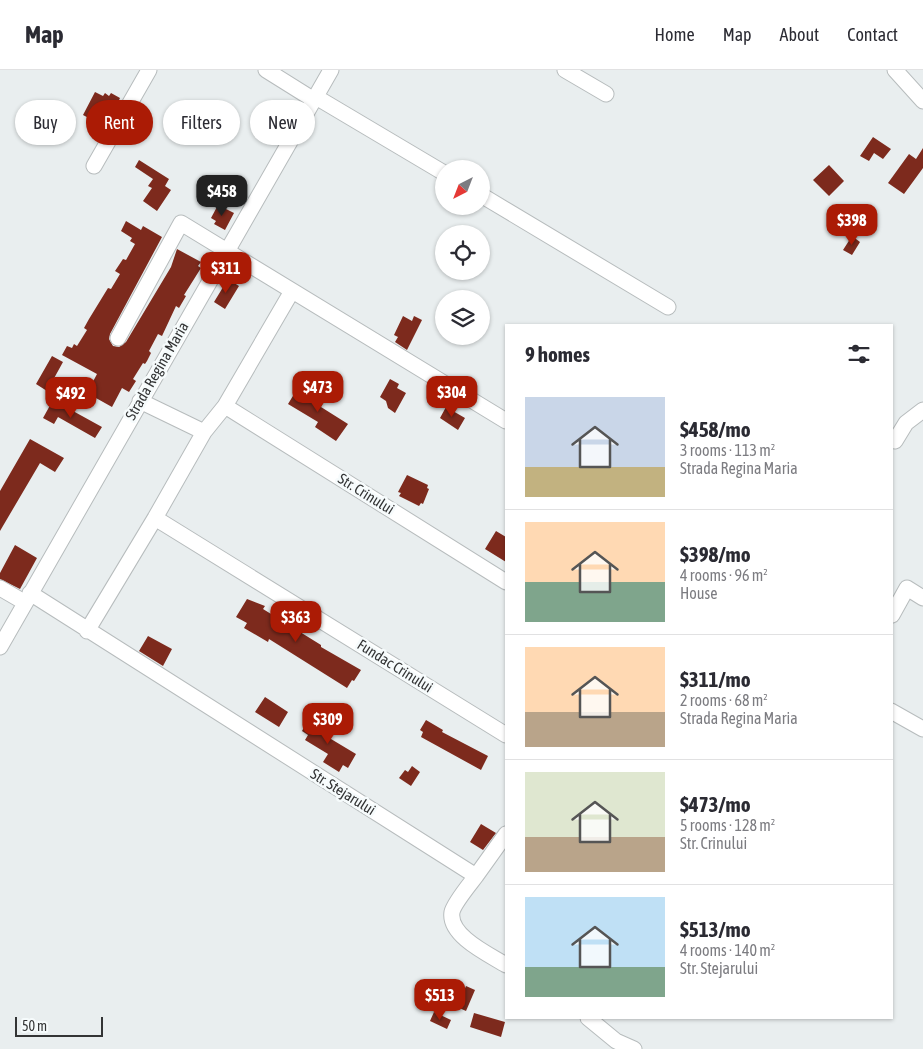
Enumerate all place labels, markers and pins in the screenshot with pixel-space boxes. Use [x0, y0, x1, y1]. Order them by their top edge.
pin: $458 [192, 174, 252, 217]
pin: $398 [822, 204, 882, 246]
pin: $311 [196, 252, 256, 294]
pin: $473 [288, 370, 348, 413]
pin: $492 [41, 376, 101, 419]
pin: $304 [422, 376, 482, 418]
pin: $363 [266, 600, 326, 643]
pin: $309 [298, 702, 358, 745]
pin: $513 [410, 978, 470, 1021]

